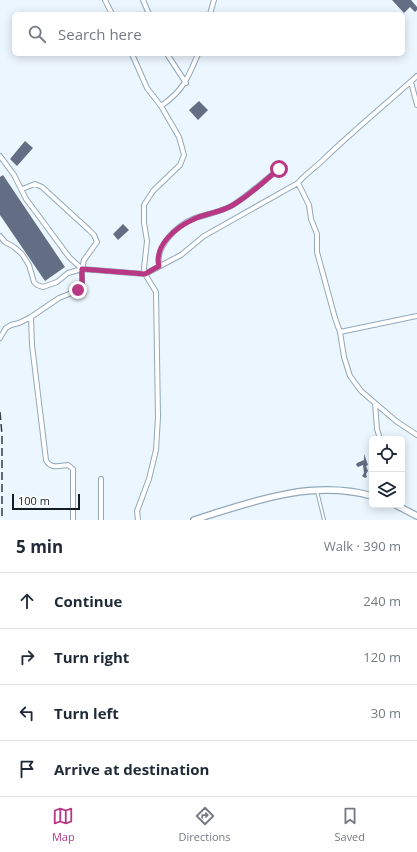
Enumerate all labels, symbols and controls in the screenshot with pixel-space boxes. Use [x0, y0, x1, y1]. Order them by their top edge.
search box [12, 12, 405, 56]
icon: search [26, 23, 48, 45]
text: Search here [58, 24, 142, 44]
route start [270, 160, 288, 178]
route end [69, 281, 87, 299]
map controls [369, 436, 405, 508]
button: locate [369, 436, 405, 472]
button: layers [369, 472, 405, 508]
scale bar [12, 492, 80, 511]
text: 100 m [18, 493, 50, 508]
text: 5 min [16, 535, 63, 558]
text: Walk · 390 m [324, 537, 401, 555]
icon: ahead [16, 590, 38, 612]
text: Continue [54, 591, 122, 611]
text: 240 m [363, 592, 401, 610]
icon: right [16, 646, 38, 668]
text: Turn right [54, 647, 129, 667]
text: 120 m [363, 648, 401, 666]
icon: left [16, 702, 38, 724]
text: Turn left [54, 703, 119, 723]
text: 30 m [371, 704, 401, 722]
icon: arrive [16, 758, 38, 780]
text: Arrive at destination [54, 759, 209, 779]
tab: Map [52, 805, 75, 844]
tab: Directions [179, 805, 231, 844]
tab: Saved [334, 805, 365, 844]

